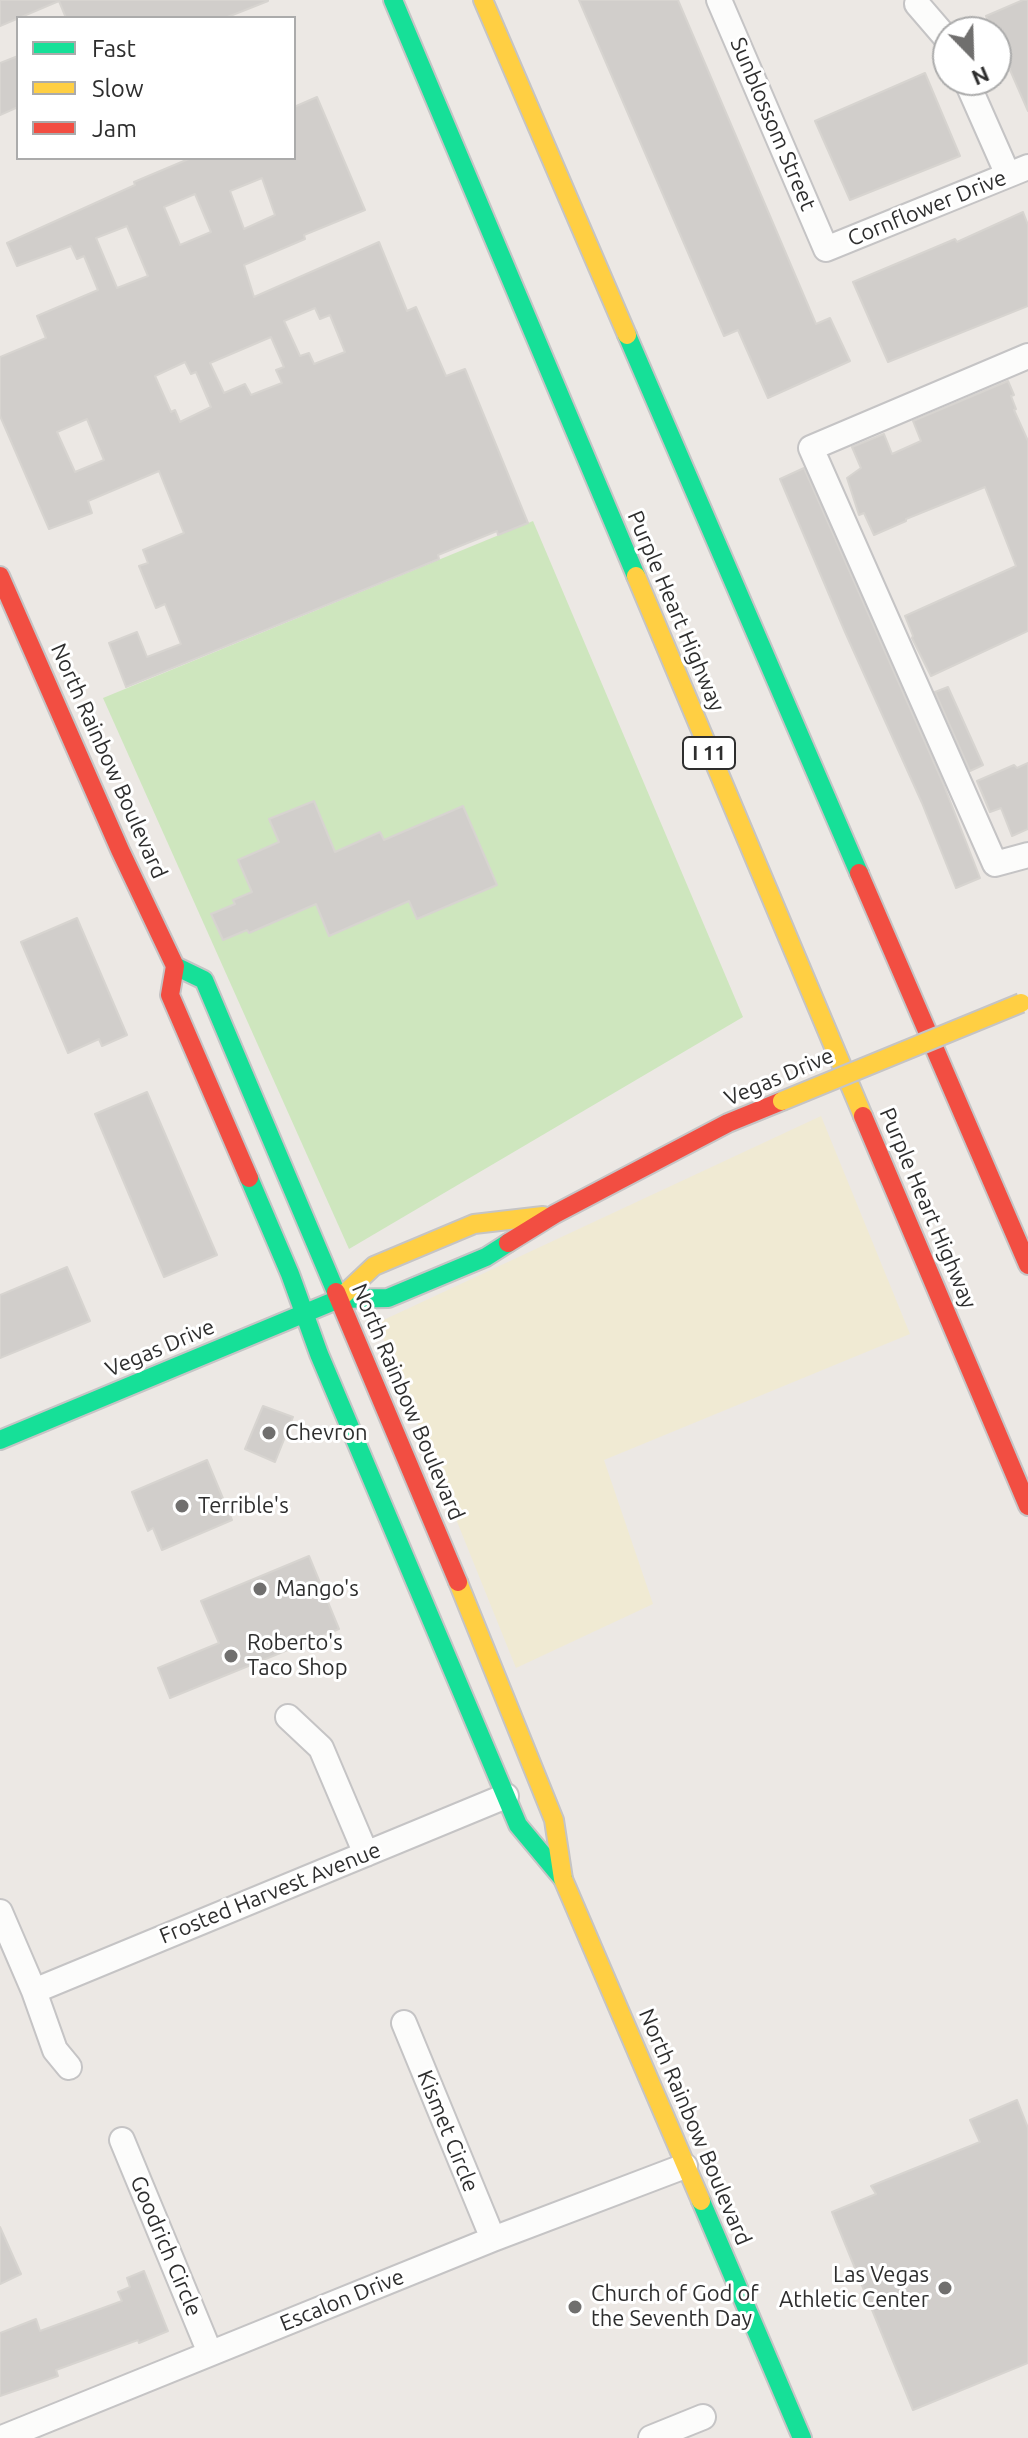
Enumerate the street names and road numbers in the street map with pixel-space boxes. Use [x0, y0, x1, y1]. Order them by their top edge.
street label: Sunblossom Street [725, 33, 821, 215]
street label: Cornflower Drive [844, 164, 1010, 252]
street label: Purple Heart Highway [622, 507, 730, 715]
street label: North Rainbow Boulevard [45, 639, 173, 883]
road number: I 11 [683, 737, 735, 769]
street label: Vegas Drive [721, 1042, 837, 1112]
street label: Purple Heart Highway [874, 1104, 982, 1312]
street label: North Rainbow Boulevard [346, 1280, 470, 1524]
street label: Vegas Drive [102, 1313, 218, 1383]
street label: Frosted Harvest Avenue [156, 1837, 384, 1949]
street label: North Rainbow Boulevard [633, 2005, 757, 2249]
street label: Kismet Circle [412, 2066, 484, 2196]
street label: Goodrich Circle [125, 2172, 207, 2320]
street label: Escalon Drive [276, 2263, 408, 2337]

